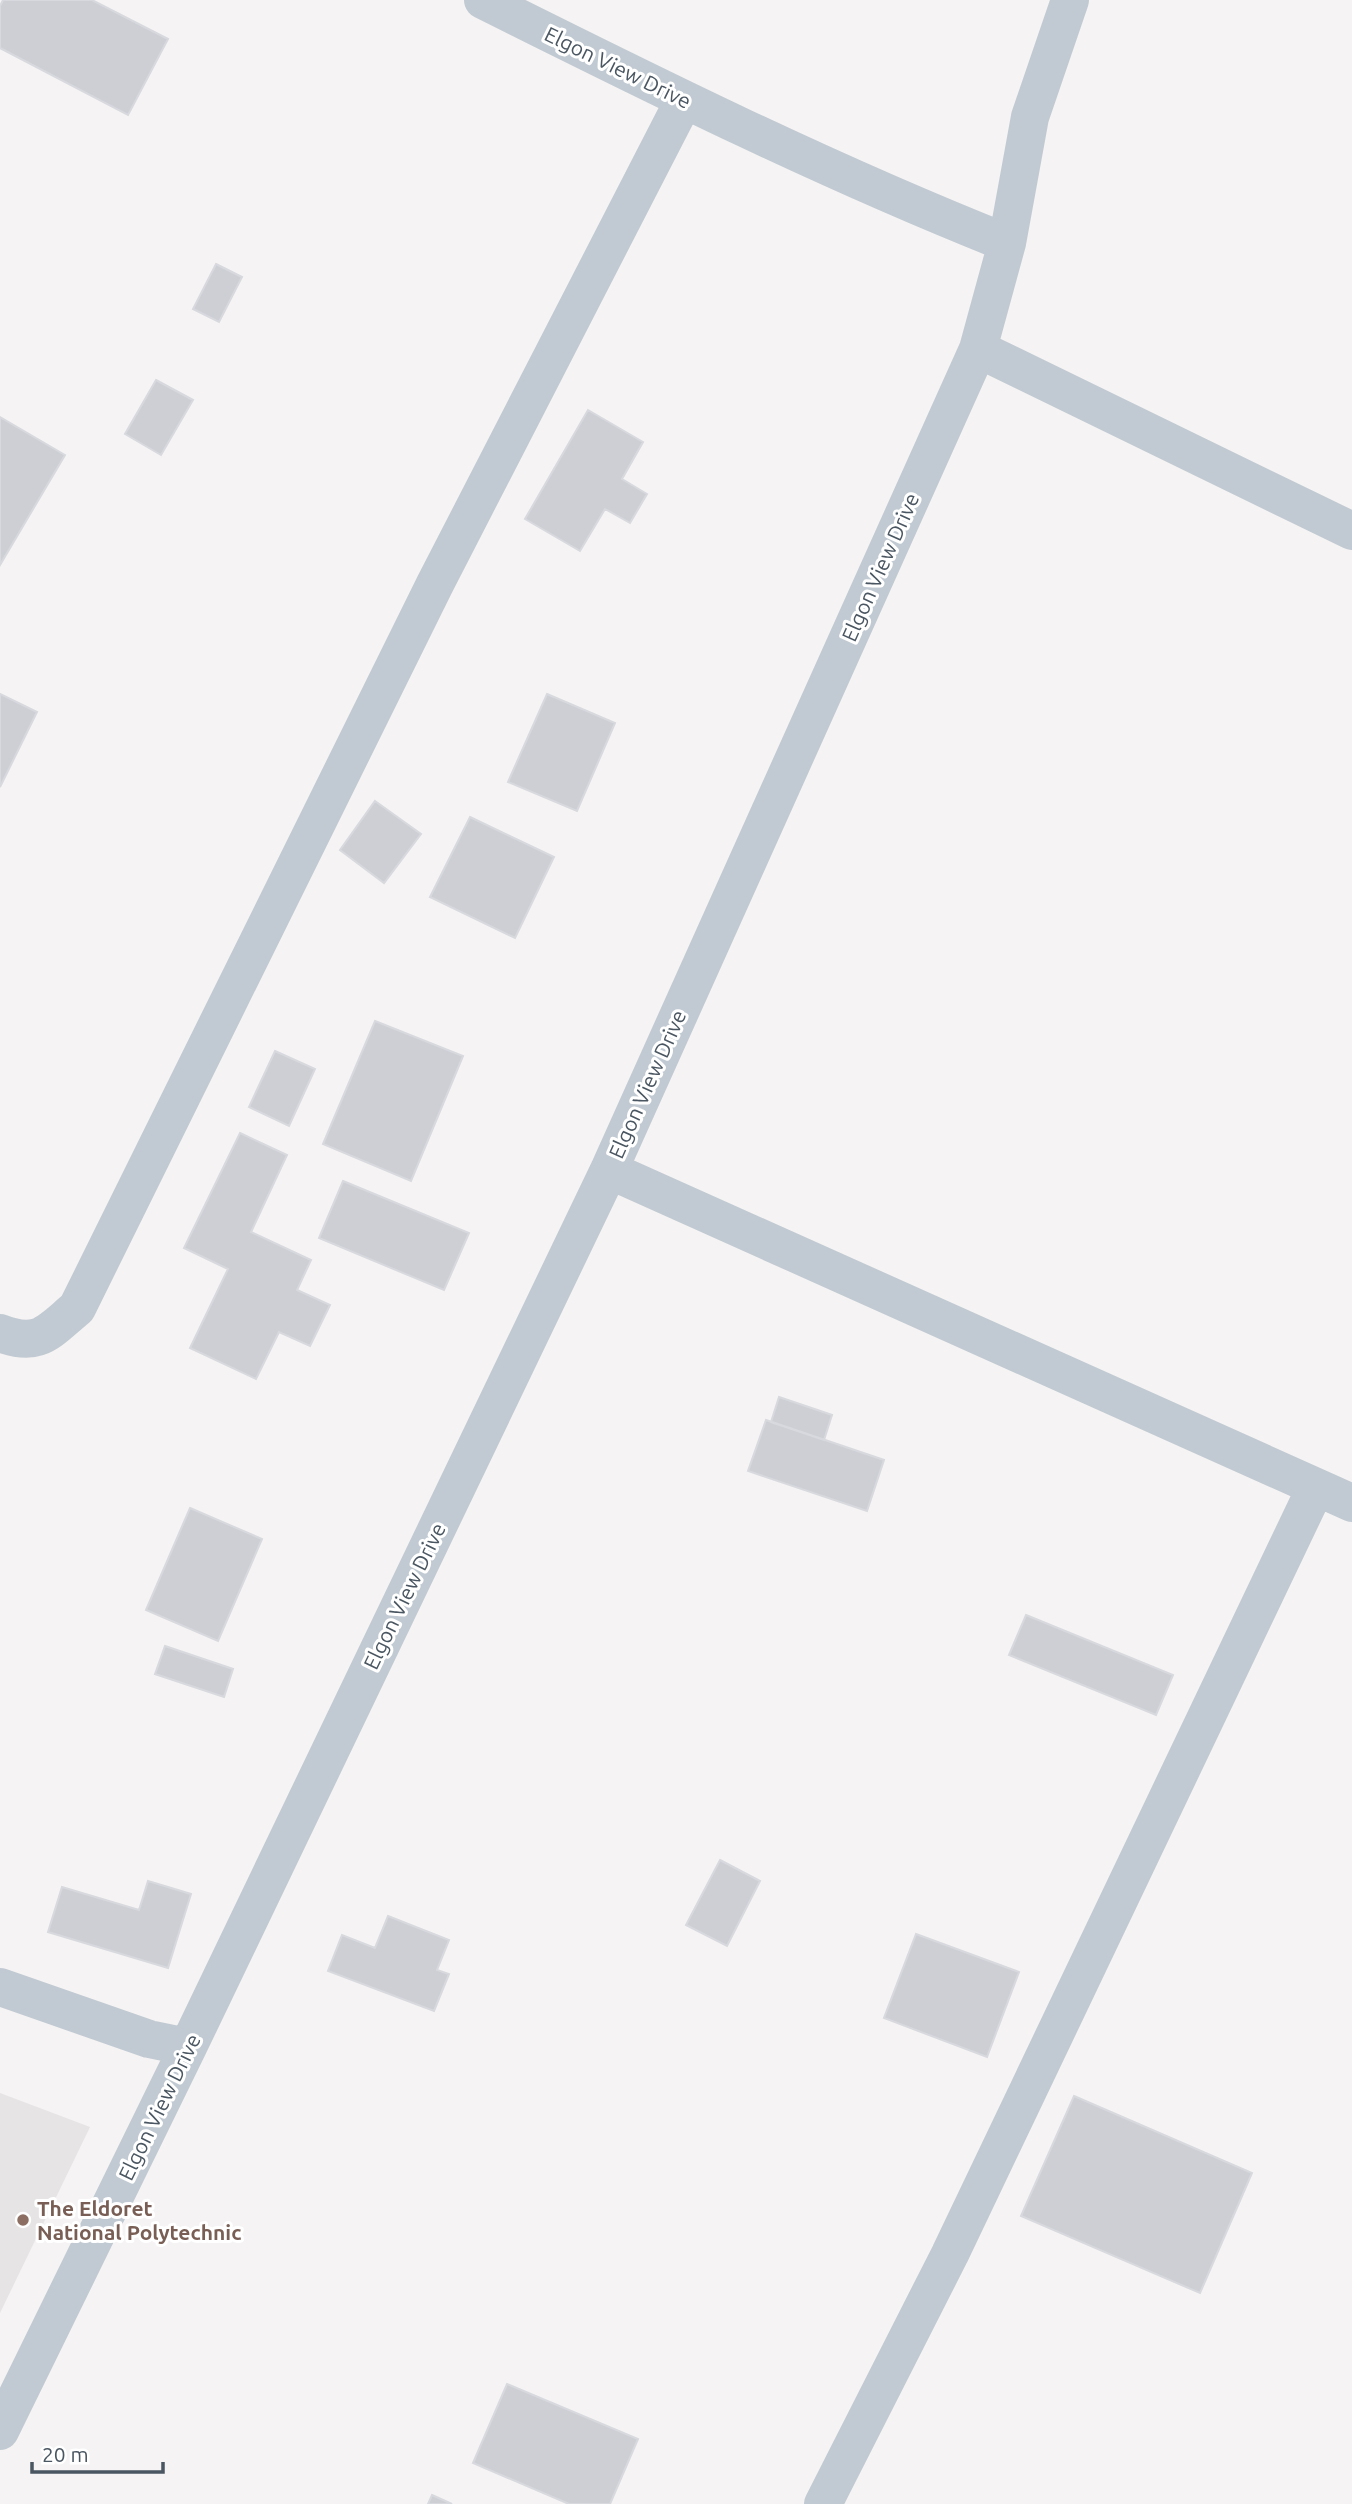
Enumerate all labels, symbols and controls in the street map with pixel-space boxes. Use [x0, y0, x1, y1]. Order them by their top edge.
street label: Elgon View Drive [541, 21, 695, 113]
street label: Elgon View Drive [837, 489, 923, 645]
street label: Elgon View Drive [604, 1006, 690, 1162]
street label: Elgon View Drive [358, 1519, 450, 1673]
street label: Elgon View Drive [113, 2030, 205, 2184]
place label: The Eldoret National Polytechnic [37, 2196, 241, 2244]
marker: The Eldoret National Polytechnic [15, 2212, 31, 2228]
scale bar [32, 2430, 163, 2474]
text: 20 m [42, 2442, 89, 2466]

